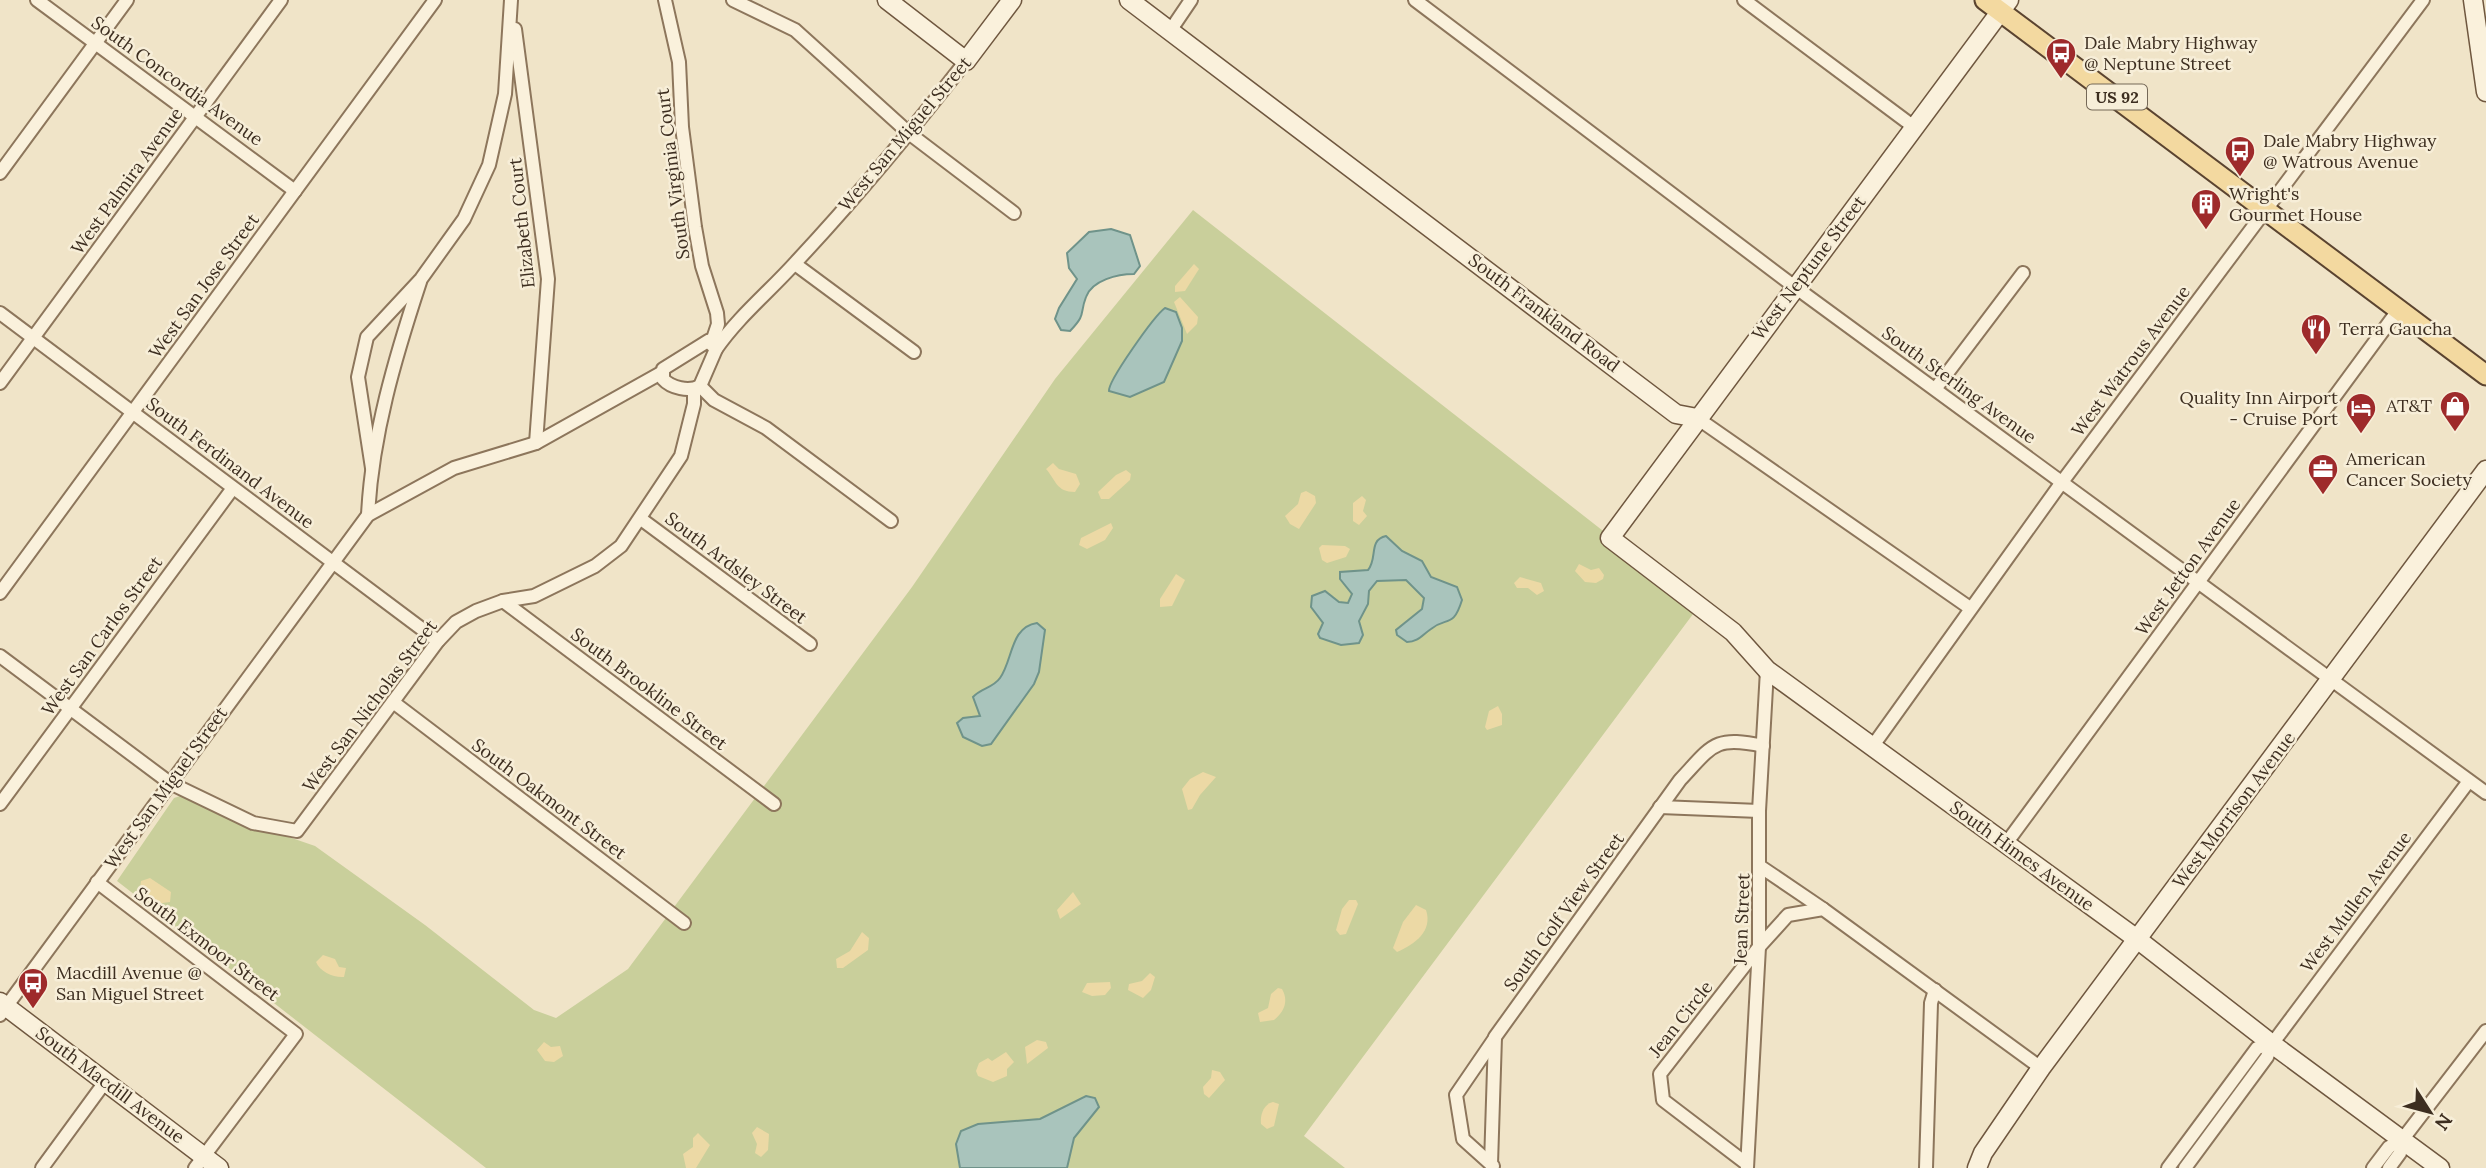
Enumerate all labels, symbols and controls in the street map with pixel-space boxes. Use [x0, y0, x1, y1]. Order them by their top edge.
street label: South Concordia Avenue [87, 11, 268, 151]
place label: Dale Mabry Highway @ Neptune Street [2084, 31, 2258, 75]
bus stop icon: Dale Mabry Highway @ Neptune Street [2044, 36, 2078, 80]
street label: West San Miguel Street [833, 52, 976, 216]
road number: US 92 [2087, 85, 2147, 110]
street label: South Virginia Court [651, 87, 694, 261]
street label: West Palmira Avenue [66, 103, 188, 259]
place label: Dale Mabry Highway @ Watrous Avenue [2263, 129, 2437, 173]
bus stop icon: Dale Mabry Highway @ Watrous Avenue [2223, 134, 2257, 178]
street label: Elizabeth Court [503, 157, 540, 289]
place label: Wright's Gourmet House [2229, 182, 2362, 226]
building icon: Wright's Gourmet House [2189, 187, 2223, 231]
street label: West Neptune Street [1747, 191, 1871, 345]
street label: West San Jose Street [143, 209, 264, 363]
street label: South Frankland Road [1464, 248, 1625, 377]
street label: West Watrous Avenue [2066, 280, 2195, 441]
restaurant icon: Terra Gaucha [2299, 312, 2333, 356]
place label: Terra Gaucha [2339, 317, 2452, 340]
street label: South Sterling Avenue [1878, 321, 2041, 448]
place label: Quality Inn Airport - Cruise Port [2179, 386, 2338, 430]
shop icon: AT&T [2438, 389, 2472, 433]
hotel icon: Quality Inn Airport - Cruise Port [2344, 391, 2378, 435]
street label: South Ferdinand Avenue [142, 392, 319, 533]
place label: AT&T [2385, 394, 2432, 417]
place label: American Cancer Society [2345, 447, 2473, 491]
office icon: American Cancer Society [2306, 452, 2340, 496]
street label: West Jetton Avenue [2130, 493, 2245, 640]
street label: South Ardsley Street [661, 507, 812, 629]
street label: West San Carlos Street [36, 552, 167, 720]
street label: West San Nicholas Street [297, 615, 442, 797]
street label: South Brookline Street [567, 622, 732, 755]
street label: West San Miguel Street [99, 702, 232, 873]
street label: West Morrison Avenue [2167, 727, 2300, 893]
street label: South Oakmont Street [468, 733, 631, 864]
street label: South Himes Avenue [1946, 795, 2099, 916]
street label: West Mullen Avenue [2295, 826, 2416, 977]
street label: South Golf View Street [1498, 828, 1629, 995]
street label: Jean Street [1728, 873, 1755, 966]
street label: South Exmoor Street [130, 882, 284, 1006]
place label: Macdill Avenue @ San Miguel Street [56, 961, 204, 1005]
bus stop icon: Macdill Avenue @ San Miguel Street [16, 966, 50, 1010]
street label: Jean Circle [1643, 976, 1718, 1062]
street label: South Macdill Avenue [31, 1021, 190, 1148]
north arrow [2395, 1077, 2465, 1147]
text: N [2430, 1109, 2458, 1135]

